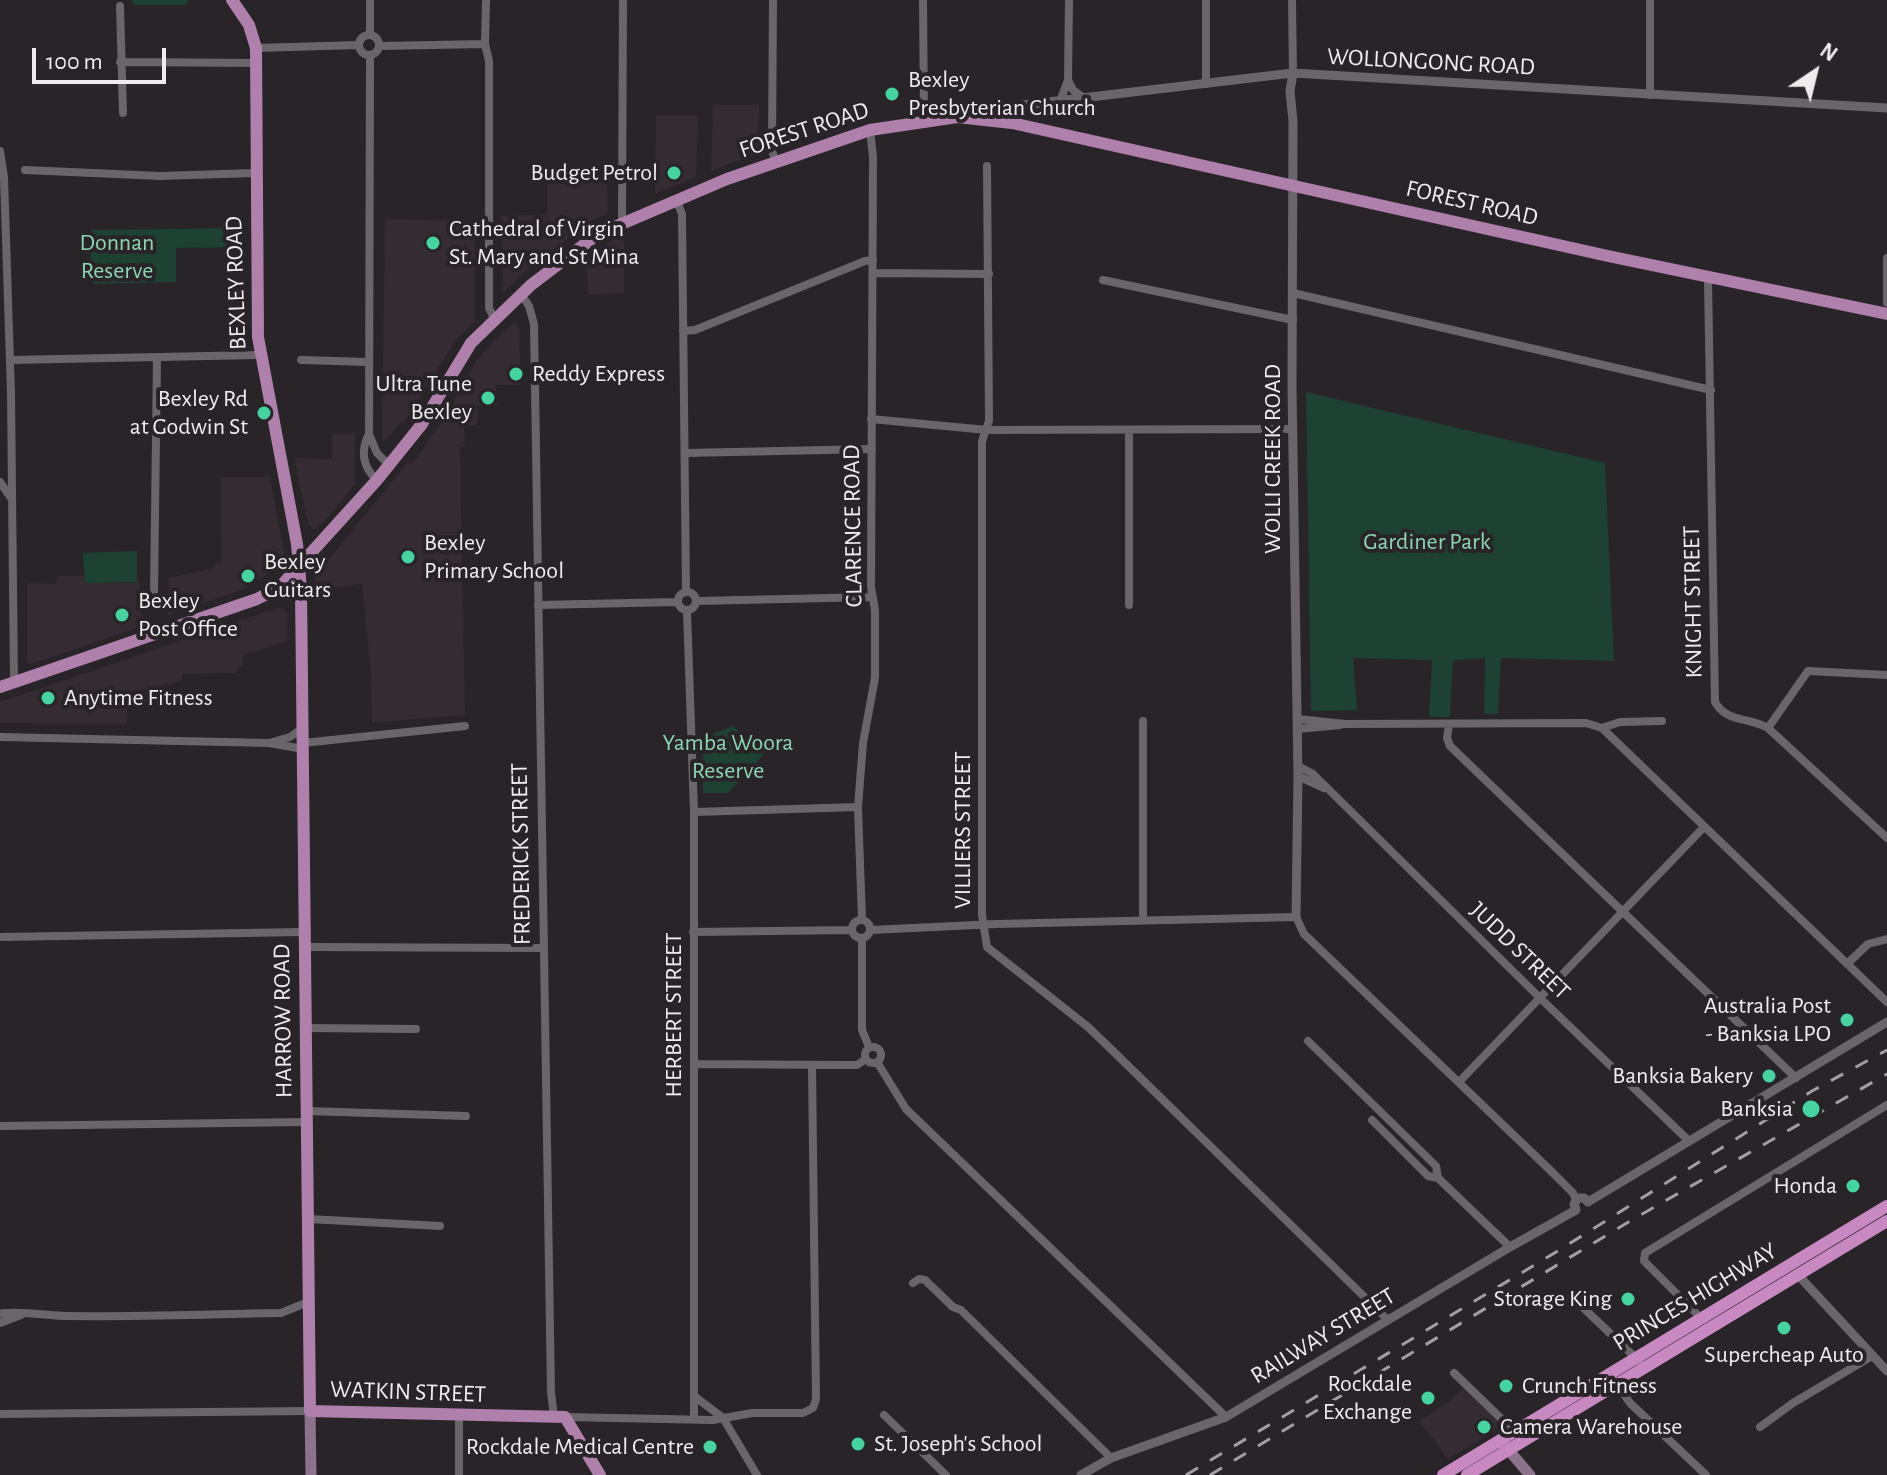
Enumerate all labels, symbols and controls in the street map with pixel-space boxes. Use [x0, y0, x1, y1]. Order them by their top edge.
scale bar [36, 32, 170, 82]
north arrow [1775, 32, 1855, 112]
text: N [1816, 39, 1841, 66]
street label: WOLLONGONG ROAD [1326, 42, 1536, 82]
text: 100 m [46, 50, 103, 74]
place label: Bexley Presbyterian Church [908, 66, 1096, 122]
marker: Bexley Presbyterian Church [883, 85, 901, 103]
street label: FOREST ROAD [736, 96, 872, 164]
place label: Budget Petrol [530, 159, 658, 187]
marker: Budget Petrol [665, 164, 683, 182]
street label: FOREST ROAD [1403, 174, 1541, 232]
street label: BEXLEY ROAD [219, 215, 253, 351]
place label: Cathedral of Virgin St. Mary and St Mina [449, 215, 639, 271]
park label: Donnan Reserve [80, 229, 154, 285]
marker: Cathedral of Virgin St. Mary and St Mina [424, 234, 442, 252]
place label: Reddy Express [532, 360, 665, 388]
street label: WOLLI CREEK ROAD [1259, 364, 1287, 554]
marker: Reddy Express [507, 365, 525, 383]
place label: Ultra Tune Bexley [375, 370, 472, 426]
place label: Bexley Rd at Godwin St [130, 385, 248, 441]
marker: Ultra Tune Bexley [479, 389, 497, 407]
marker: Bexley Rd at Godwin St [255, 404, 273, 422]
street label: CLARENCE ROAD [837, 444, 869, 608]
street label: KNIGHT STREET [1677, 525, 1709, 679]
park label: Gardiner Park [1363, 528, 1491, 556]
place label: Bexley Primary School [424, 529, 564, 585]
place label: Bexley Guitars [264, 548, 331, 604]
marker: Bexley Primary School [399, 548, 417, 566]
marker: Bexley Guitars [239, 567, 257, 585]
place label: Bexley Post Office [138, 587, 238, 643]
marker: Bexley Post Office [113, 606, 131, 624]
place label: Anytime Fitness [64, 684, 213, 712]
marker: Anytime Fitness [39, 689, 57, 707]
park label: Yamba Woora Reserve [663, 729, 793, 785]
street label: VILLIERS STREET [949, 751, 977, 909]
street label: FREDERICK STREET [505, 763, 537, 945]
street label: JUDD STREET [1464, 896, 1576, 1006]
street label: HERBERT STREET [660, 933, 688, 1097]
street label: HARROW ROAD [267, 944, 299, 1098]
place label: Australia Post - Banksia LPO [1704, 992, 1831, 1048]
marker: Australia Post - Banksia LPO [1838, 1011, 1856, 1029]
place label: Banksia Bakery [1612, 1062, 1753, 1090]
marker: Banksia Bakery [1760, 1067, 1778, 1085]
place label: Banksia [1720, 1095, 1793, 1123]
marker: Banksia [1800, 1098, 1822, 1120]
place label: Honda [1774, 1172, 1837, 1200]
marker: Honda [1844, 1177, 1862, 1195]
street label: PRINCES HIGHWAY [1608, 1237, 1782, 1357]
street label: RAILWAY STREET [1245, 1282, 1401, 1390]
place label: Storage King [1493, 1285, 1612, 1313]
marker: Storage King [1619, 1290, 1637, 1308]
marker: Supercheap Auto [1775, 1319, 1793, 1337]
place label: Supercheap Auto [1704, 1341, 1864, 1369]
place label: Rockdale Exchange [1323, 1370, 1412, 1426]
place label: Crunch Fitness [1522, 1372, 1657, 1400]
street label: WATKIN STREET [330, 1375, 486, 1409]
marker: Crunch Fitness [1497, 1377, 1515, 1395]
marker: Rockdale Exchange [1419, 1389, 1437, 1407]
place label: Camera Warehouse [1500, 1413, 1682, 1441]
marker: Camera Warehouse [1475, 1418, 1493, 1436]
place label: St. Joseph's School [874, 1430, 1042, 1458]
place label: Rockdale Medical Centre [466, 1433, 694, 1461]
marker: St. Joseph's School [849, 1435, 867, 1453]
marker: Rockdale Medical Centre [701, 1438, 719, 1456]

